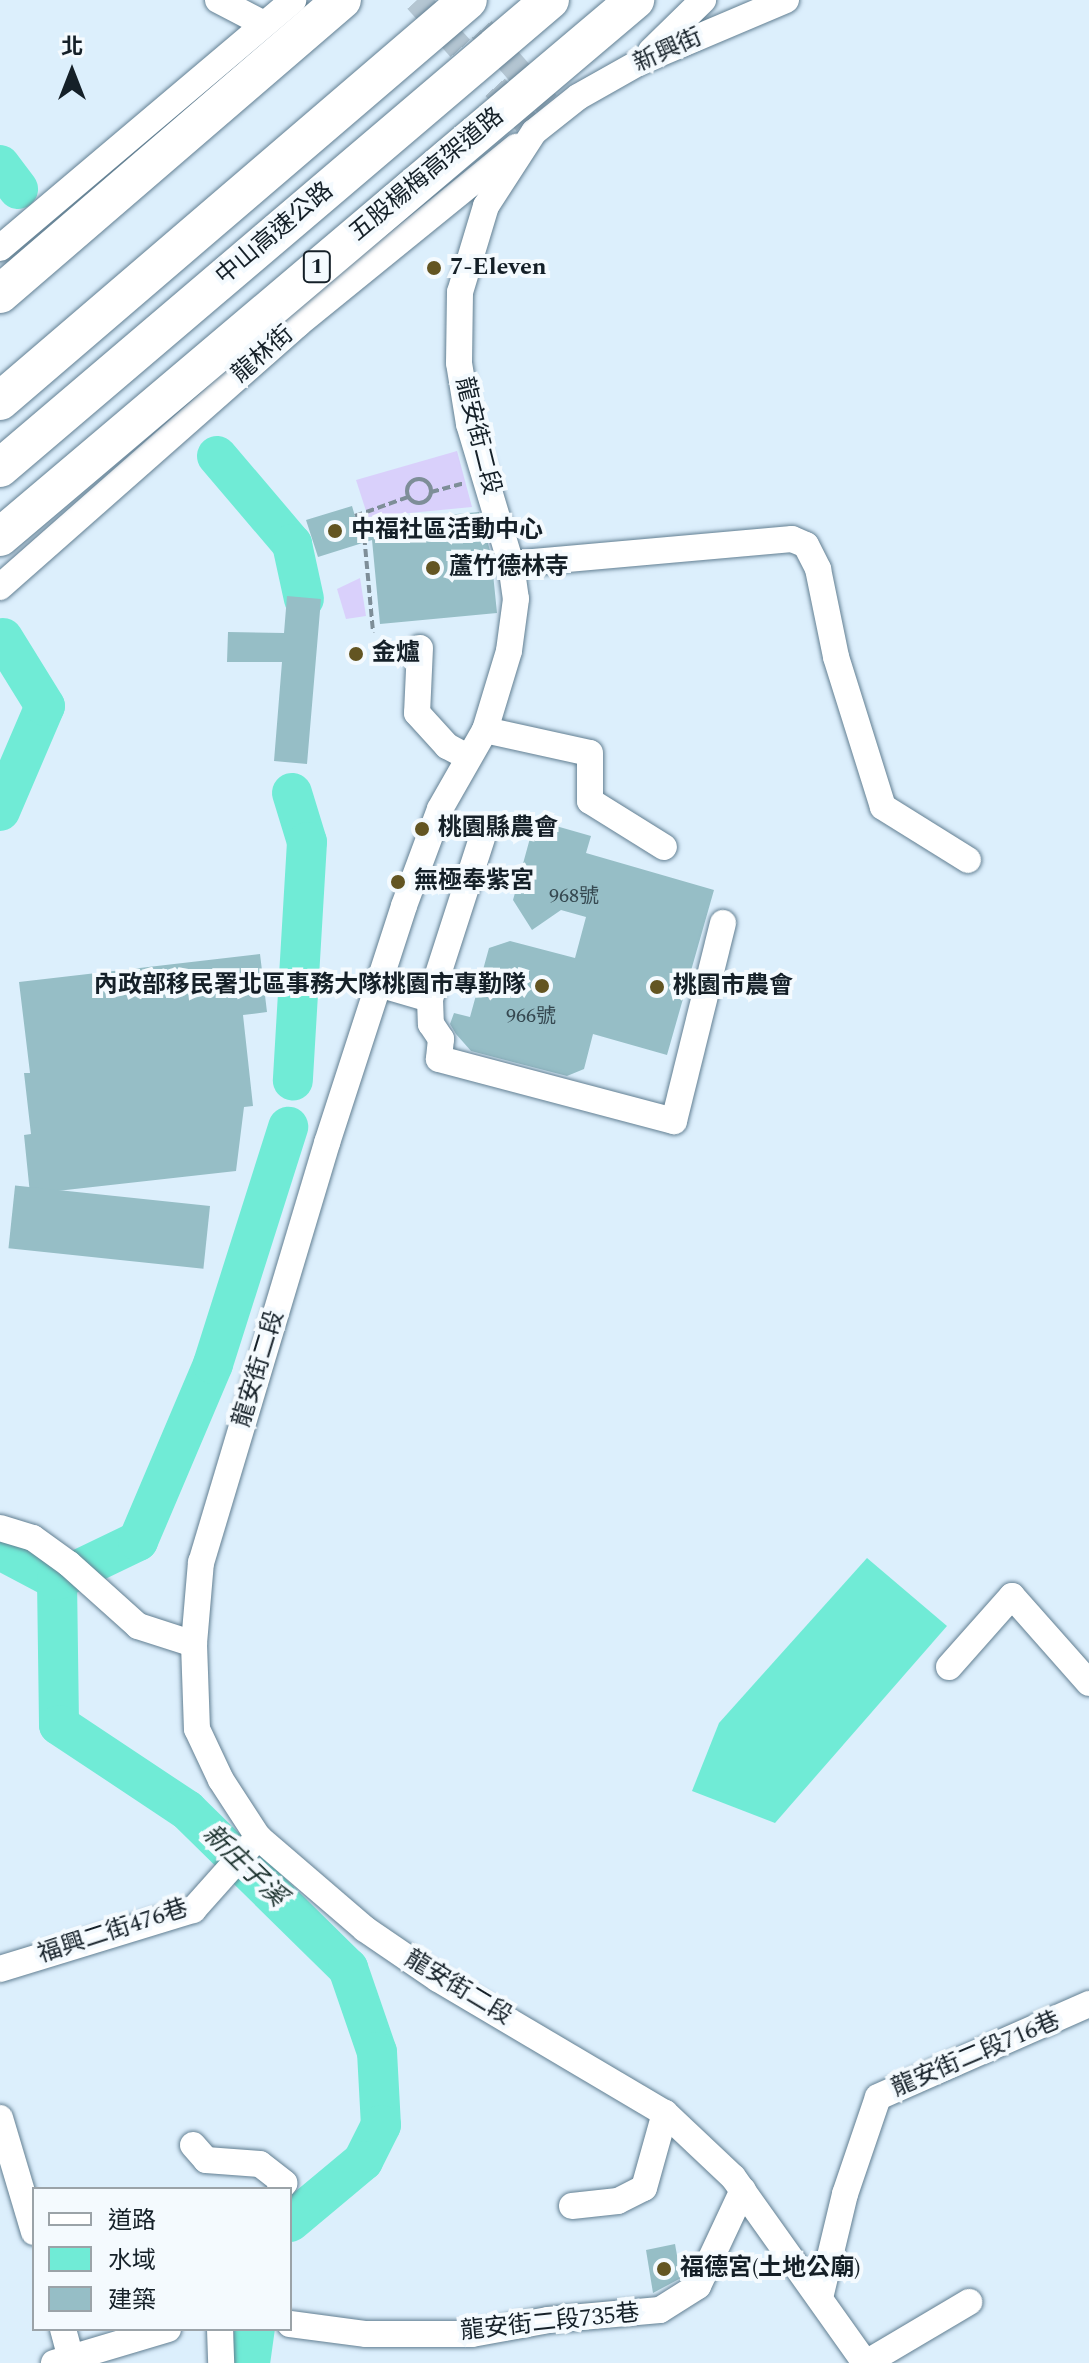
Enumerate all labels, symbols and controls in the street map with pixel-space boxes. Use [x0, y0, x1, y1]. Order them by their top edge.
street label: 新興街 [629, 23, 707, 79]
text: 北 [61, 31, 83, 64]
north arrow [32, 32, 112, 112]
street label: 五股楊梅高架道路 [344, 102, 510, 248]
street label: 中山高速公路 [211, 177, 339, 291]
road number: 1 [301, 249, 333, 285]
place label: 7-Eleven [450, 254, 547, 282]
marker: 7-Eleven [425, 259, 443, 277]
street label: 龍林街 [226, 321, 300, 389]
street label: 龍安街二段 [449, 374, 505, 498]
place label: 中福社區活動中心 [351, 517, 543, 545]
marker: 中福社區活動中心 [326, 522, 344, 540]
place label: 蘆竹德林寺 [449, 554, 569, 582]
marker: 蘆竹德林寺 [424, 559, 442, 577]
place label: 金爐 [372, 640, 420, 668]
marker: 金爐 [347, 645, 365, 663]
place label: 桃園縣農會 [438, 815, 558, 843]
marker: 桃園縣農會 [413, 820, 431, 838]
place label: 無極奉紫宮 [414, 868, 534, 896]
marker: 無極奉紫宮 [389, 873, 407, 891]
house number: 968號 [549, 884, 599, 908]
place label: 內政部移民署北區事務大隊桃園市專勤隊 [94, 972, 526, 1000]
place label: 桃園市農會 [673, 973, 793, 1001]
marker: 內政部移民署北區事務大隊桃園市專勤隊 [533, 977, 551, 995]
marker: 桃園市農會 [648, 978, 666, 996]
house number: 966號 [506, 1004, 556, 1028]
street label: 龍安街二段 [228, 1307, 290, 1431]
water label: 新庄子溪 [196, 1819, 292, 1913]
street label: 福興二街476巷 [34, 1894, 192, 1970]
street label: 龍安街二段 [399, 1945, 517, 2031]
street label: 龍安街二段716巷 [888, 2007, 1064, 2103]
legend [32, 2187, 292, 2331]
text: 道路 [108, 2203, 156, 2239]
text: 水域 [108, 2243, 156, 2279]
place label: 福德宮(土地公廟) [680, 2255, 861, 2283]
marker: 福德宮(土地公廟) [655, 2260, 673, 2278]
text: 建築 [108, 2283, 156, 2319]
street label: 龍安街二段735巷 [459, 2299, 641, 2347]

